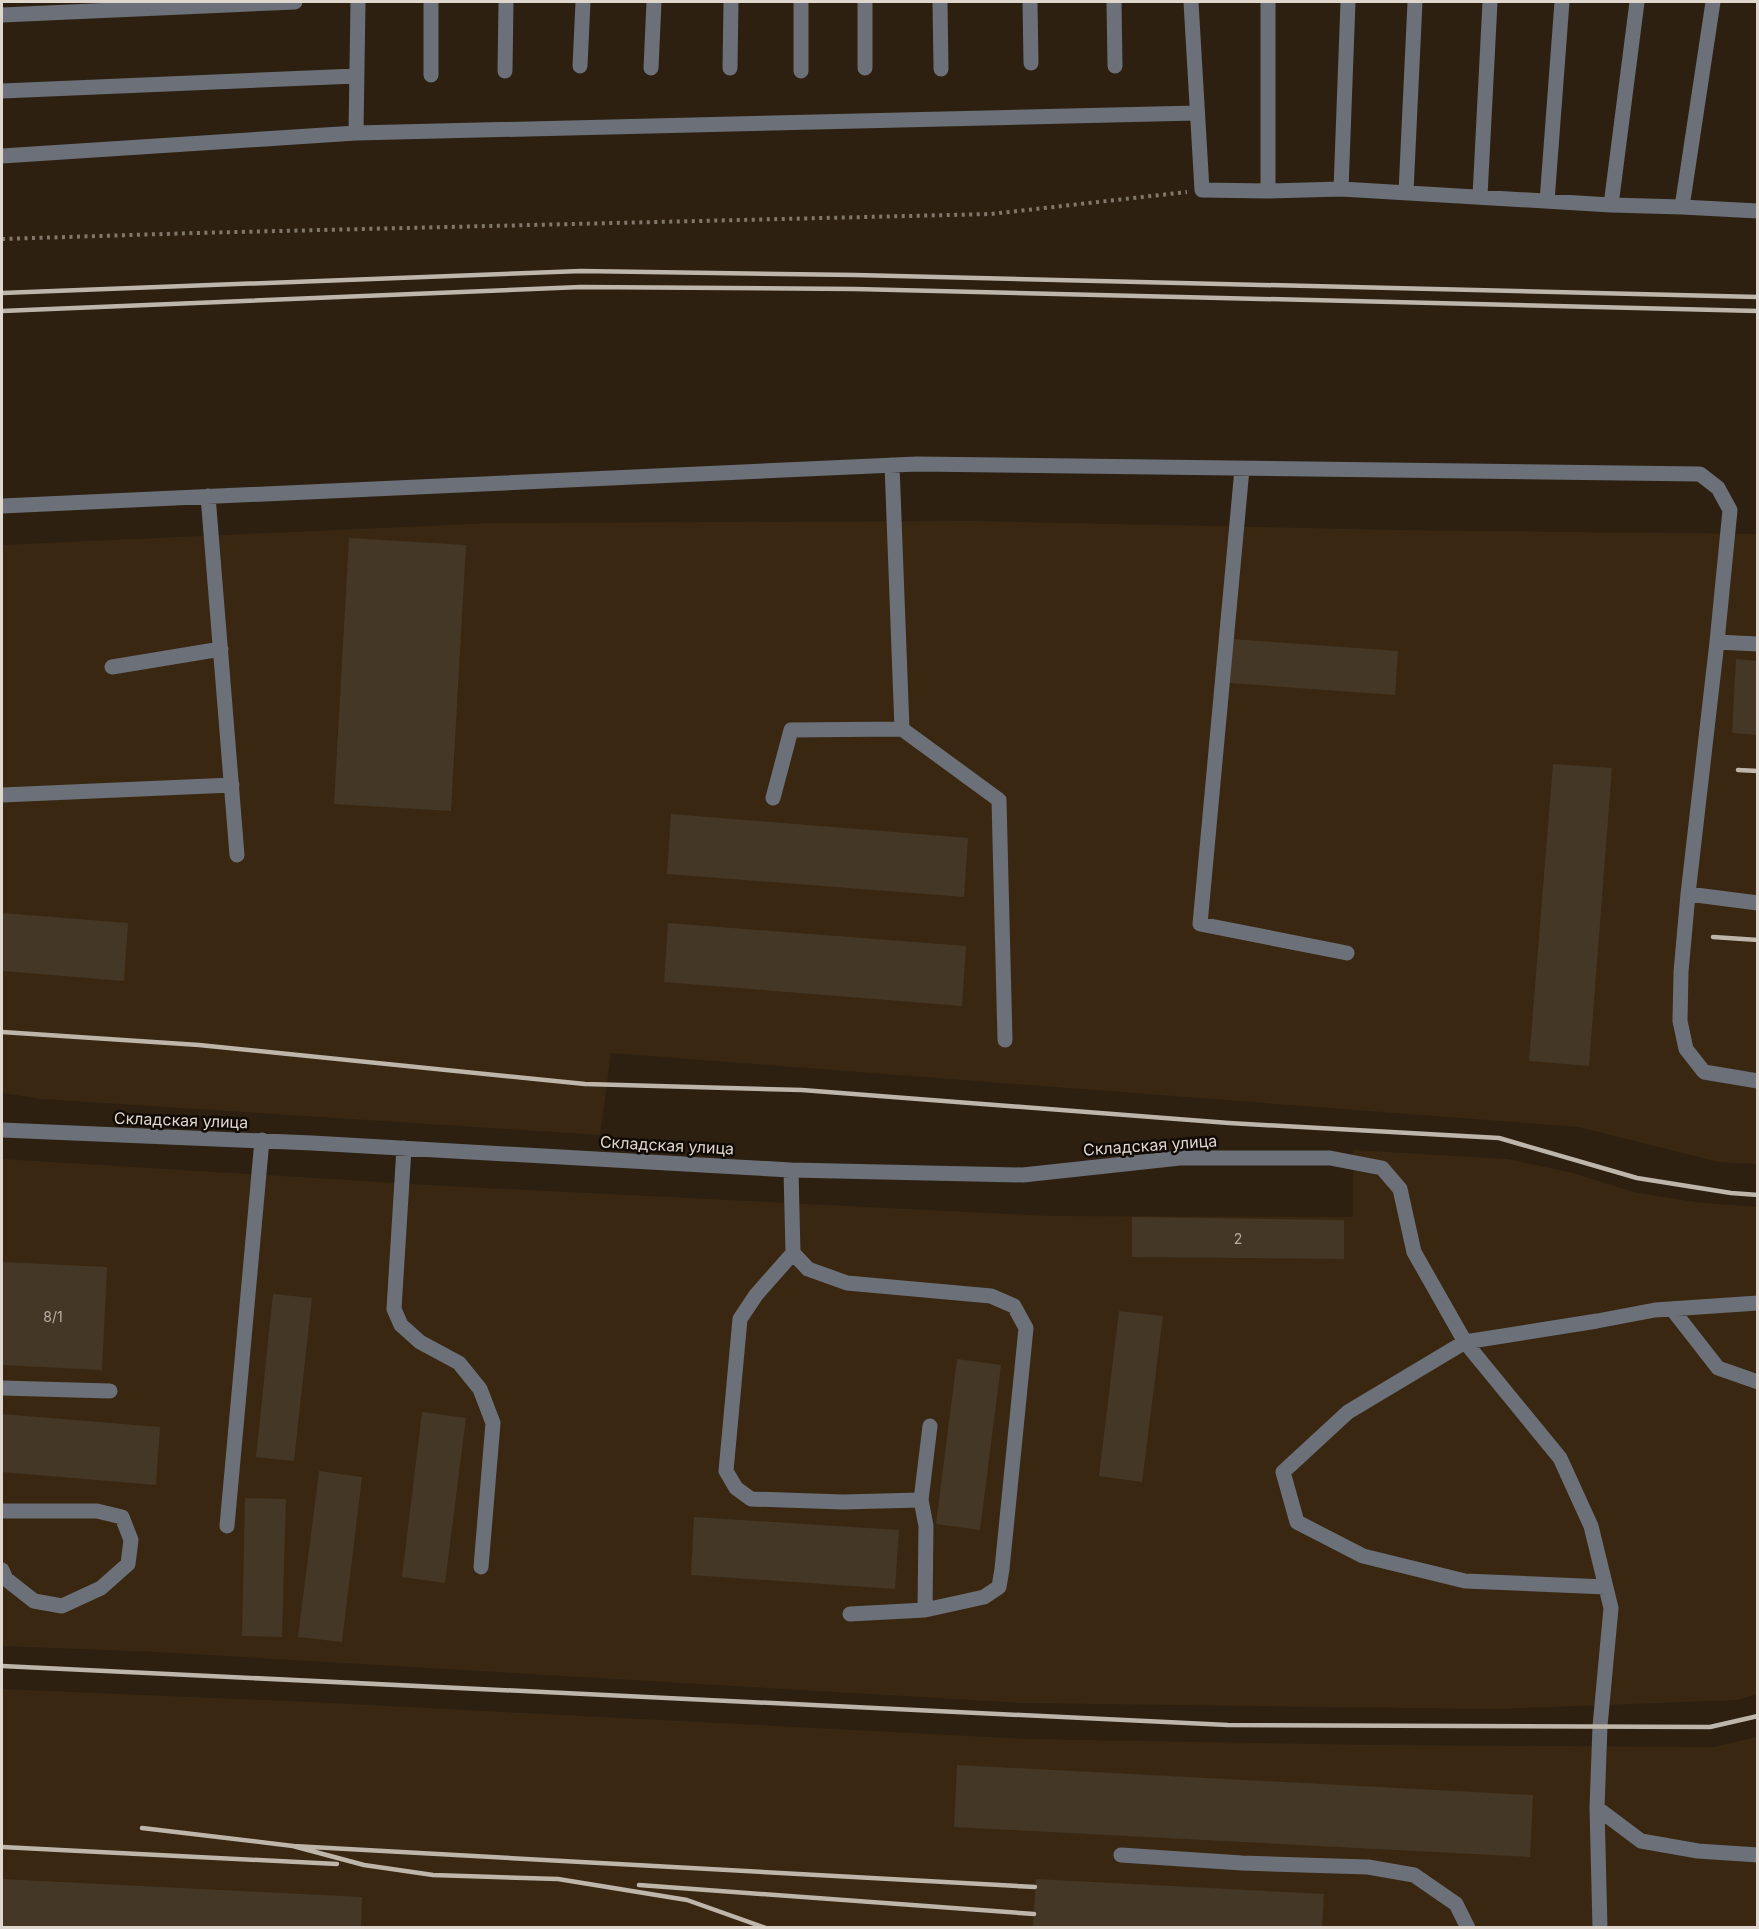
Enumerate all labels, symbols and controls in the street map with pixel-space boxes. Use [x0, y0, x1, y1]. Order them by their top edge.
street label: Складская улица [114, 1108, 248, 1132]
street label: Складская улица [1082, 1130, 1218, 1160]
street label: Складская улица [599, 1132, 735, 1158]
house number: 2 [1234, 1230, 1242, 1247]
house number: 8/1 [43, 1308, 63, 1325]

